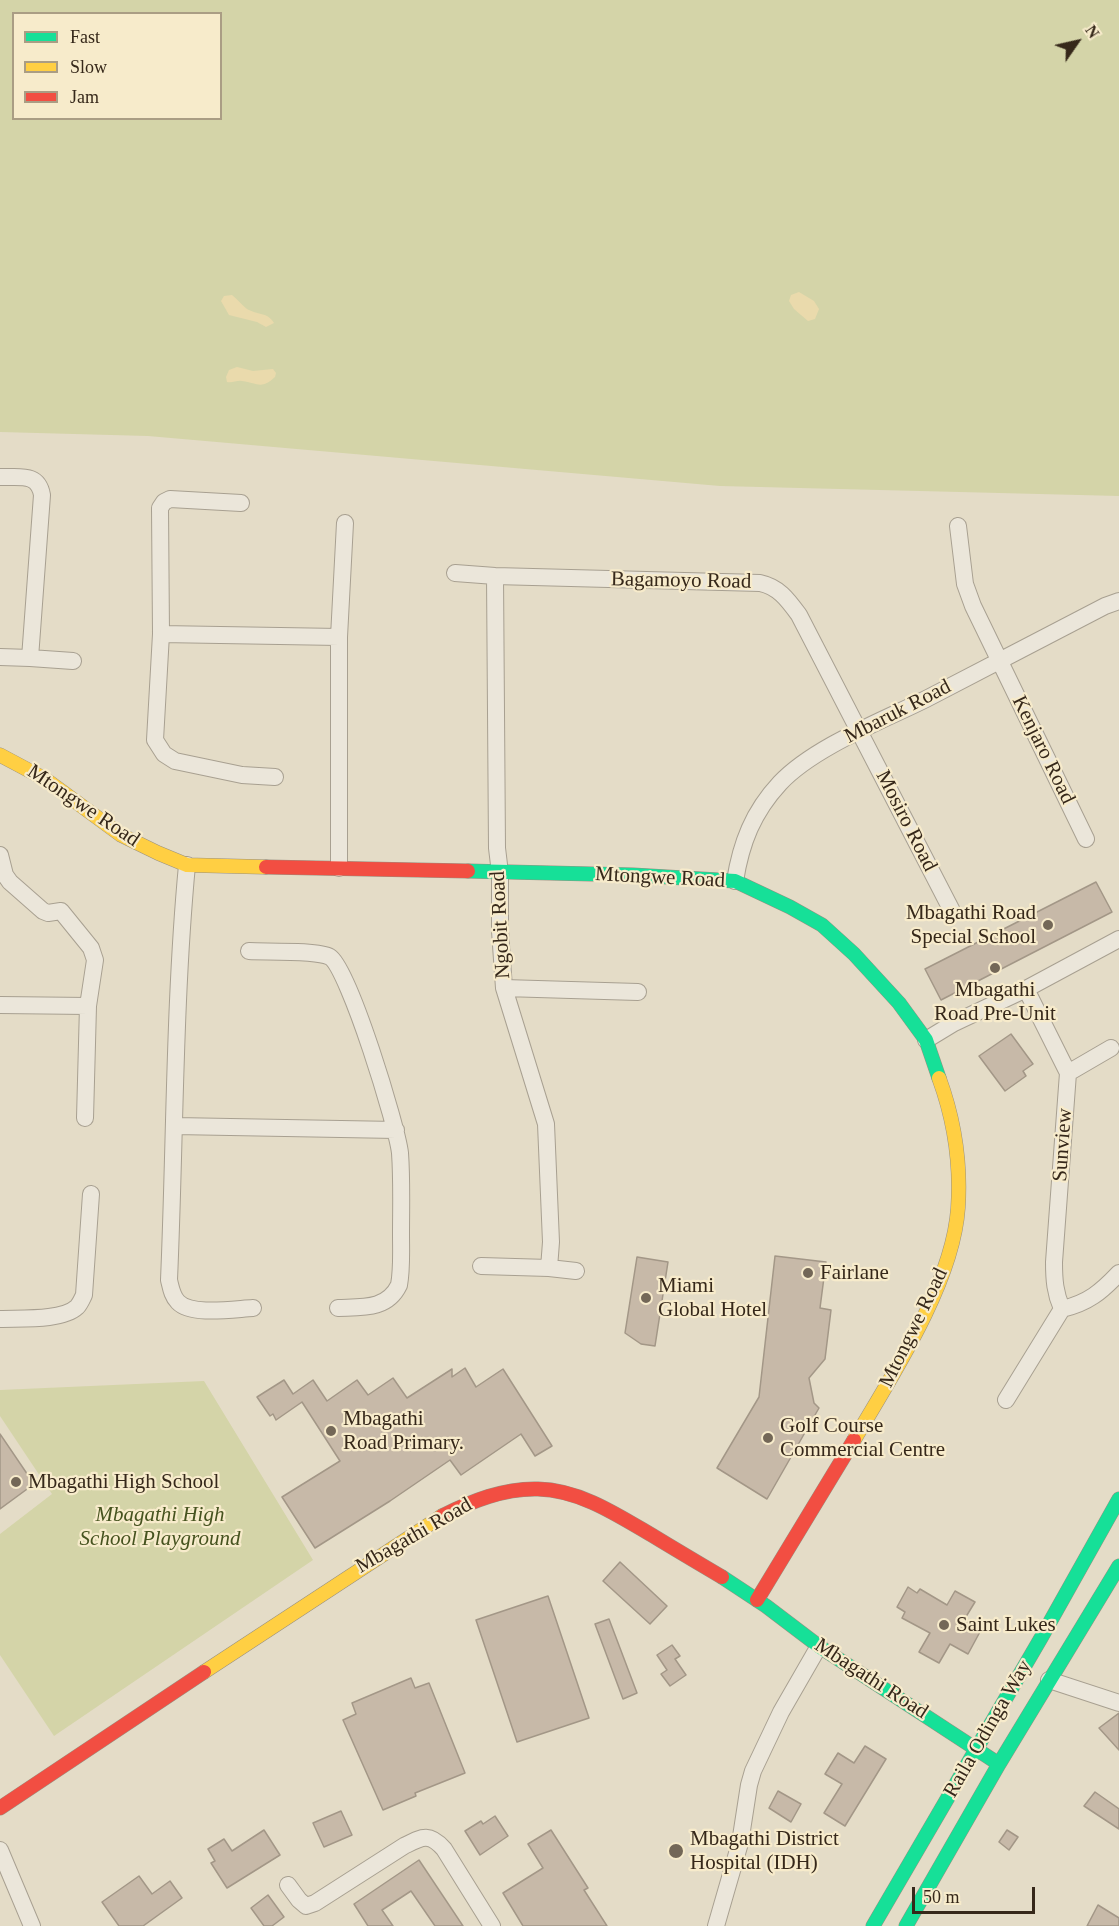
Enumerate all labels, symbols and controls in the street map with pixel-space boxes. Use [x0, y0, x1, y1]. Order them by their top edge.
legend [12, 12, 222, 120]
north arrow [1047, 12, 1107, 72]
text: N [1082, 22, 1103, 41]
text: Fast [70, 27, 100, 47]
text: Slow [70, 57, 107, 77]
text: Jam [70, 87, 99, 107]
street label: Bagamoyo Road [611, 567, 751, 595]
street label: Mbaruk Road [841, 674, 955, 750]
street label: Kenjaro Road [1006, 692, 1080, 808]
street label: Mtongwe Road [22, 759, 144, 853]
street label: Mosiro Road [870, 766, 942, 876]
street label: Mtongwe Road [594, 862, 726, 894]
street label: Ngobit Road [486, 870, 516, 980]
place label: Mbagathi Road Special School [906, 900, 1036, 950]
marker: Mbagathi Road Special School [1041, 918, 1055, 932]
marker: Mbagathi Road Pre-Unit [988, 961, 1002, 975]
place label: Mbagathi Road Pre-Unit [934, 977, 1056, 1027]
street label: Sunview [1048, 1107, 1078, 1183]
place label: Fairlane [820, 1260, 889, 1286]
street label: Mtongwe Road [874, 1264, 954, 1392]
marker: Fairlane [801, 1266, 815, 1280]
place label: Miami Global Hotel [658, 1273, 767, 1323]
marker: Miami Global Hotel [639, 1291, 653, 1305]
place label: Mbagathi Road Primary. [343, 1406, 464, 1456]
place label: Golf Course Commercial Centre [780, 1413, 945, 1463]
marker: Mbagathi Road Primary. [324, 1424, 338, 1438]
marker: Golf Course Commercial Centre [761, 1431, 775, 1445]
place label: Mbagathi High School [28, 1469, 219, 1495]
marker: Mbagathi High School [9, 1475, 23, 1489]
street label: Mbagathi Road [351, 1493, 477, 1579]
park label: Mbagathi High School Playground [80, 1502, 240, 1552]
place label: Saint Lukes [956, 1612, 1056, 1638]
marker: Saint Lukes [937, 1618, 951, 1632]
street label: Mbagathi Road [810, 1633, 932, 1725]
street label: Raila Odinga Way [938, 1656, 1038, 1802]
place label: Mbagathi District Hospital (IDH) [690, 1826, 839, 1876]
marker: Mbagathi District Hospital (IDH) [667, 1842, 685, 1860]
scale bar [915, 1875, 1038, 1913]
text: 50 m [923, 1887, 960, 1907]

